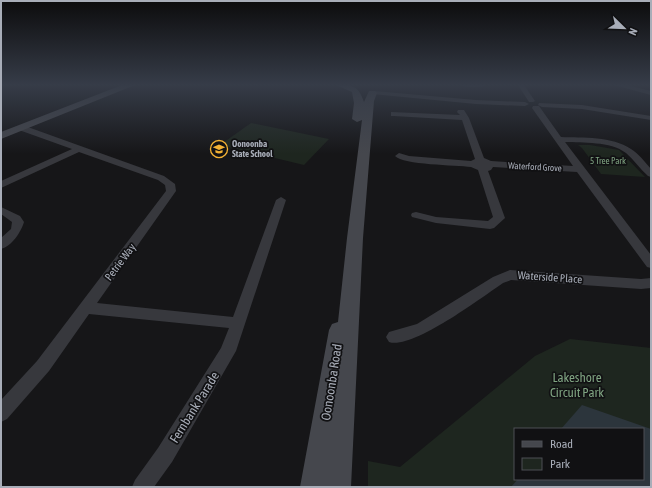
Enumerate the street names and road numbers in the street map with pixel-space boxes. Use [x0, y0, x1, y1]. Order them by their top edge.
street label: Waterford Grove [508, 161, 562, 173]
street label: Petrie Way [102, 241, 138, 283]
street label: Waterside Place [517, 269, 583, 285]
street label: Oonoonba Road [318, 343, 345, 421]
street label: Fernbank Parade [167, 369, 222, 446]

